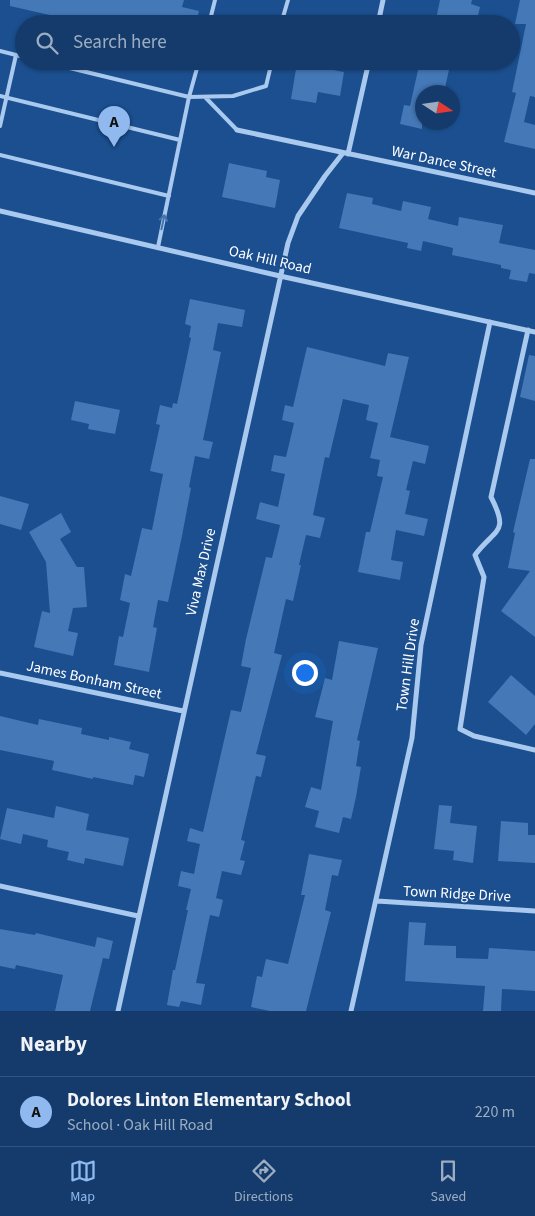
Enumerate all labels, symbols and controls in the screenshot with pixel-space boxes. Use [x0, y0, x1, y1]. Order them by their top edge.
search box [15, 15, 520, 70]
icon: search [33, 29, 61, 57]
text: Search here [73, 29, 167, 56]
north arrow [415, 85, 460, 130]
pin: A [98, 106, 130, 147]
street label: War Dance Street [390, 141, 498, 183]
one-way arrow [159, 214, 168, 230]
street label: Oak Hill Road [227, 240, 313, 280]
street label: Viva Max Drive [181, 526, 221, 618]
street label: Town Hill Drive [391, 617, 425, 713]
street label: James Bonham Street [24, 655, 164, 705]
your location [292, 660, 318, 686]
street label: Town Ridge Drive [403, 881, 511, 907]
text: Nearby [20, 1029, 87, 1059]
text: Dolores Linton Elementary School [67, 1087, 351, 1114]
text: A [31, 1101, 41, 1123]
text: 220 m [475, 1101, 515, 1123]
text: School · Oak Hill Road [67, 1114, 213, 1136]
tab: Map [69, 1157, 97, 1207]
tab: Directions [234, 1157, 293, 1207]
tab: Saved [431, 1157, 466, 1207]

